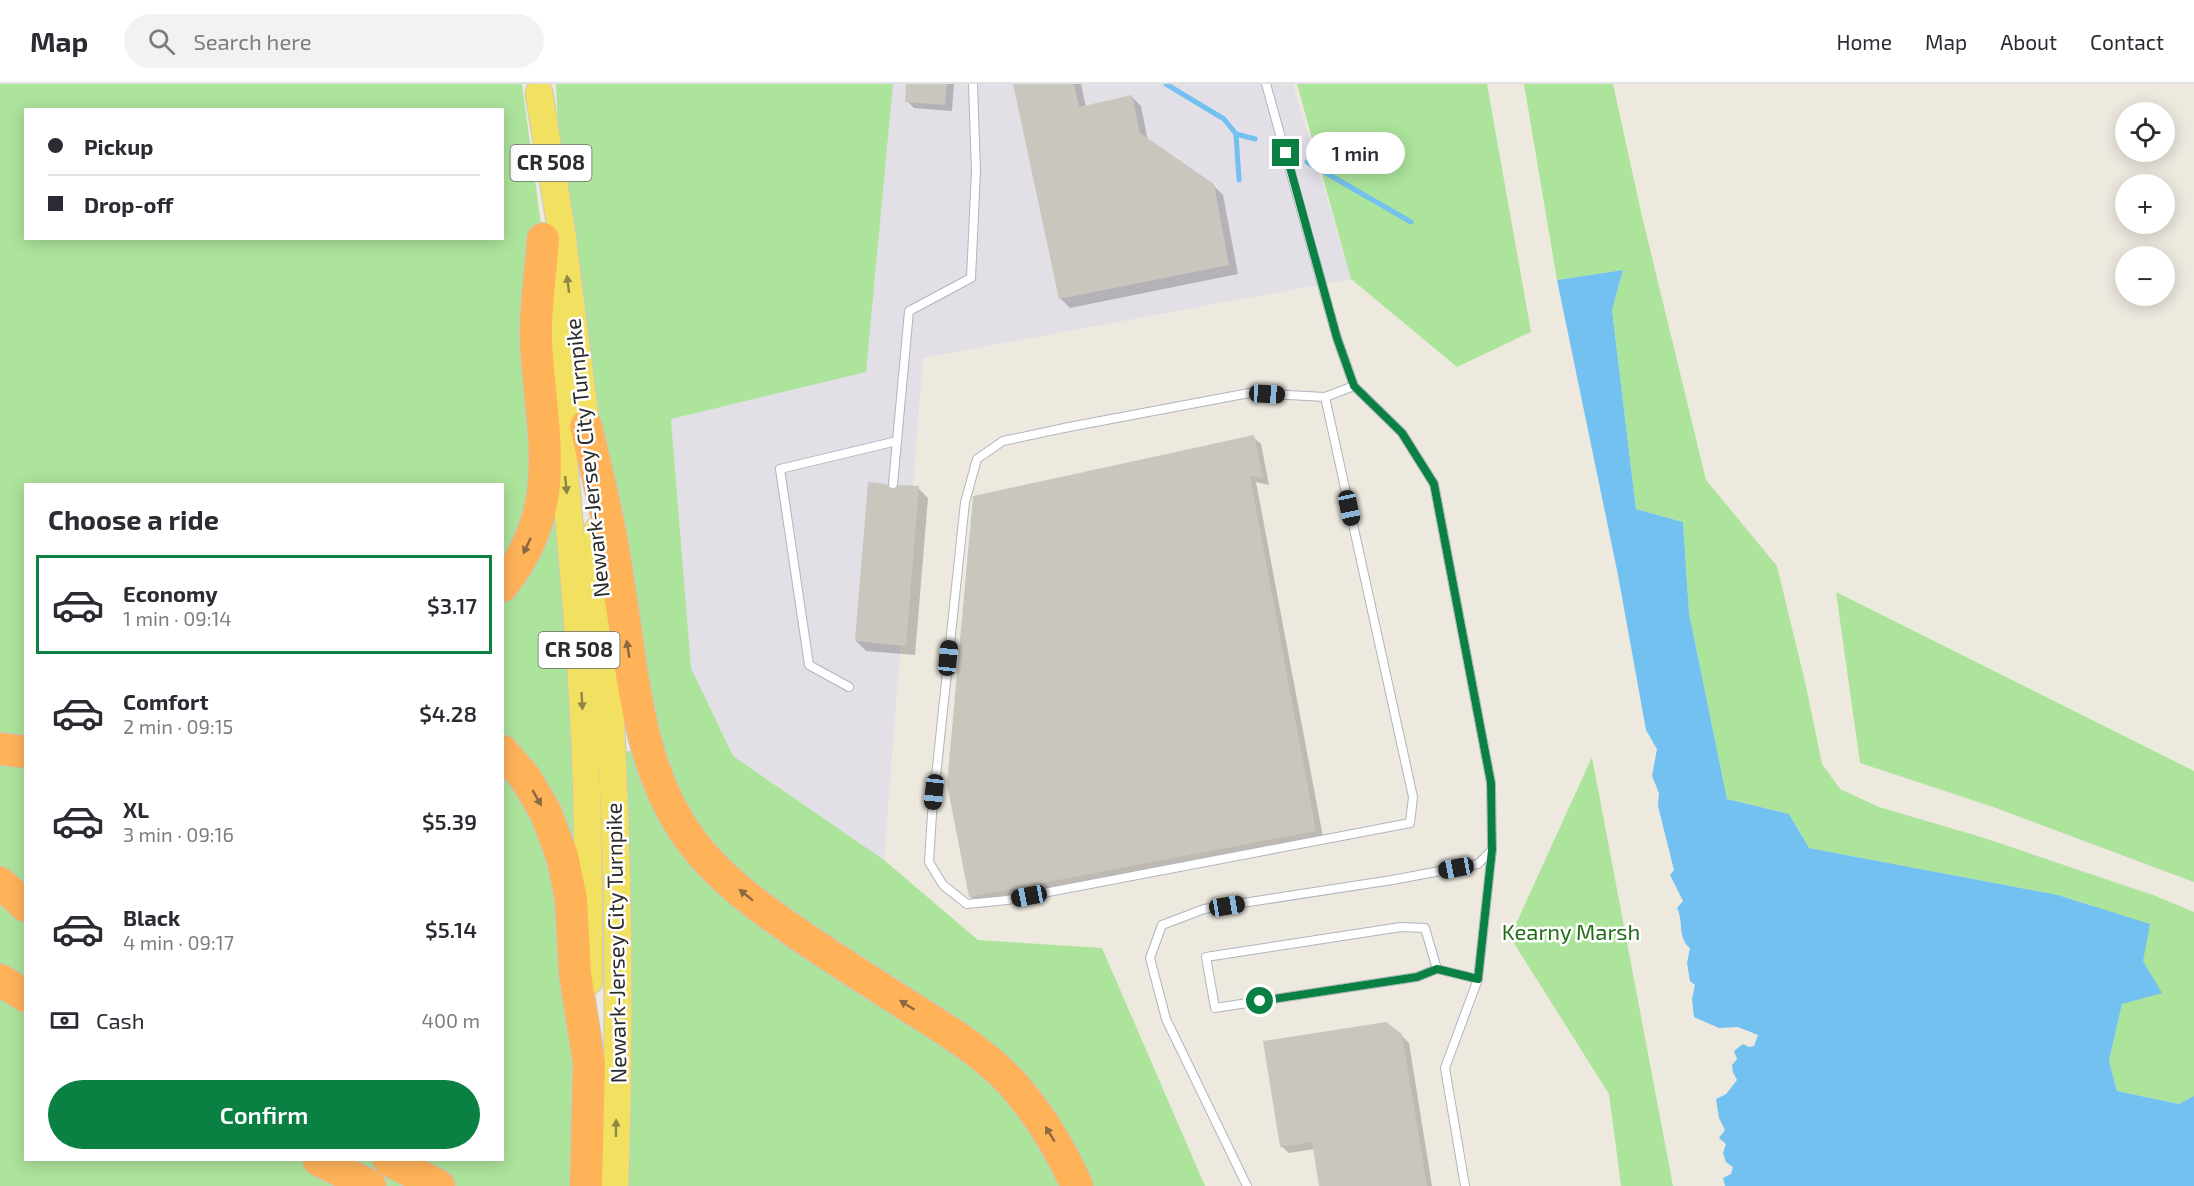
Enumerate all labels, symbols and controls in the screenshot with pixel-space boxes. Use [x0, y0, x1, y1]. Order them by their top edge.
search box [124, 14, 544, 68]
text: Map [30, 24, 88, 58]
icon: search [145, 25, 178, 58]
text: Search here [193, 28, 312, 54]
text: Home [1836, 29, 1892, 54]
text: Map [1925, 29, 1967, 54]
text: About [2000, 29, 2057, 54]
text: Contact [2090, 29, 2164, 54]
map controls [2115, 102, 2175, 306]
button: locate [2115, 102, 2175, 162]
callout: 1 min [1307, 132, 1406, 174]
text: Pickup [84, 133, 153, 159]
route end [1272, 139, 1299, 166]
text: 1 min [1332, 141, 1379, 165]
road number: CR 508 [510, 145, 592, 181]
button: + [2115, 174, 2175, 234]
text: Drop-off [84, 191, 173, 217]
button: − [2115, 246, 2175, 306]
one-way arrow [564, 275, 573, 294]
street label: Newark-Jersey City Turnpike [558, 317, 614, 599]
car [1249, 384, 1285, 404]
one-way arrow [561, 476, 571, 495]
car [1336, 489, 1362, 527]
text: Choose a ride [48, 503, 219, 535]
one-way arrow [523, 537, 532, 554]
icon: car [51, 578, 105, 632]
text: Economy [123, 580, 218, 606]
text: $3.17 [427, 592, 477, 618]
text: 1 min · 09:14 [123, 606, 232, 630]
road number: CR 508 [538, 632, 620, 668]
one-way arrow [624, 639, 633, 658]
car [937, 639, 959, 677]
icon: car [51, 686, 105, 740]
text: Comfort [123, 688, 208, 714]
one-way arrow [578, 691, 587, 710]
text: $4.28 [419, 700, 477, 726]
text: 2 min · 09:15 [123, 714, 233, 738]
car [923, 773, 945, 811]
one-way arrow [532, 790, 542, 807]
icon: car [51, 794, 105, 848]
text: XL [123, 796, 149, 822]
street label: Newark-Jersey City Turnpike [600, 802, 630, 1084]
text: $5.39 [422, 808, 477, 834]
text: 3 min · 09:16 [123, 822, 234, 846]
car [1437, 856, 1475, 880]
car [1010, 884, 1048, 908]
one-way arrow [739, 889, 754, 902]
car [1208, 894, 1246, 918]
icon: car [51, 902, 105, 956]
text: Black [123, 904, 180, 930]
text: $5.14 [425, 916, 477, 942]
park label: Kearny Marsh [1502, 918, 1640, 944]
text: 4 min · 09:17 [123, 930, 234, 954]
route start [1246, 987, 1273, 1014]
one-way arrow [899, 999, 915, 1010]
icon: cash [48, 1004, 81, 1037]
text: Cash [96, 1007, 145, 1033]
text: 400 m [422, 1008, 480, 1032]
button: Confirm [48, 1080, 480, 1149]
one-way arrow [612, 1118, 621, 1137]
one-way arrow [1044, 1126, 1055, 1142]

